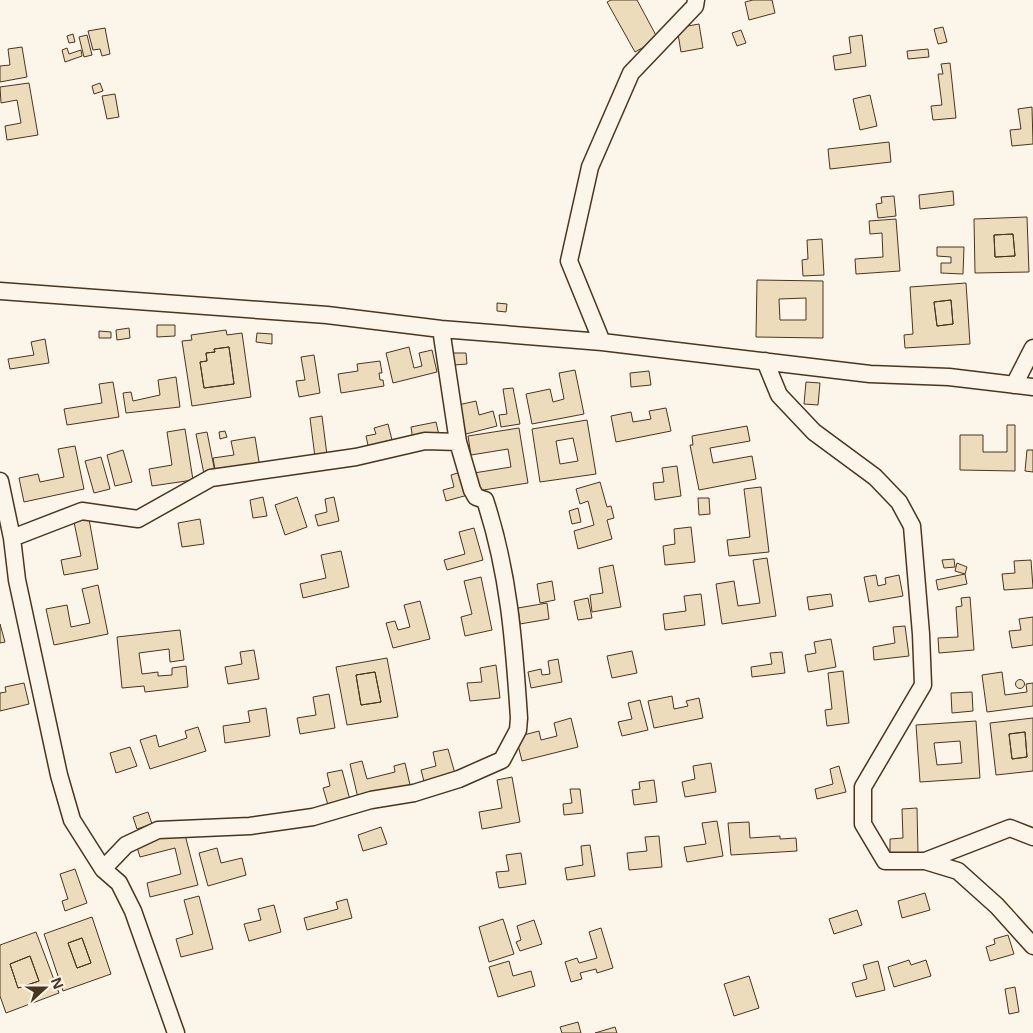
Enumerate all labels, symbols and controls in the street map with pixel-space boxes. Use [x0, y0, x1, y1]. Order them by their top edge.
north arrow [20, 963, 70, 1013]
text: N [47, 974, 69, 992]

